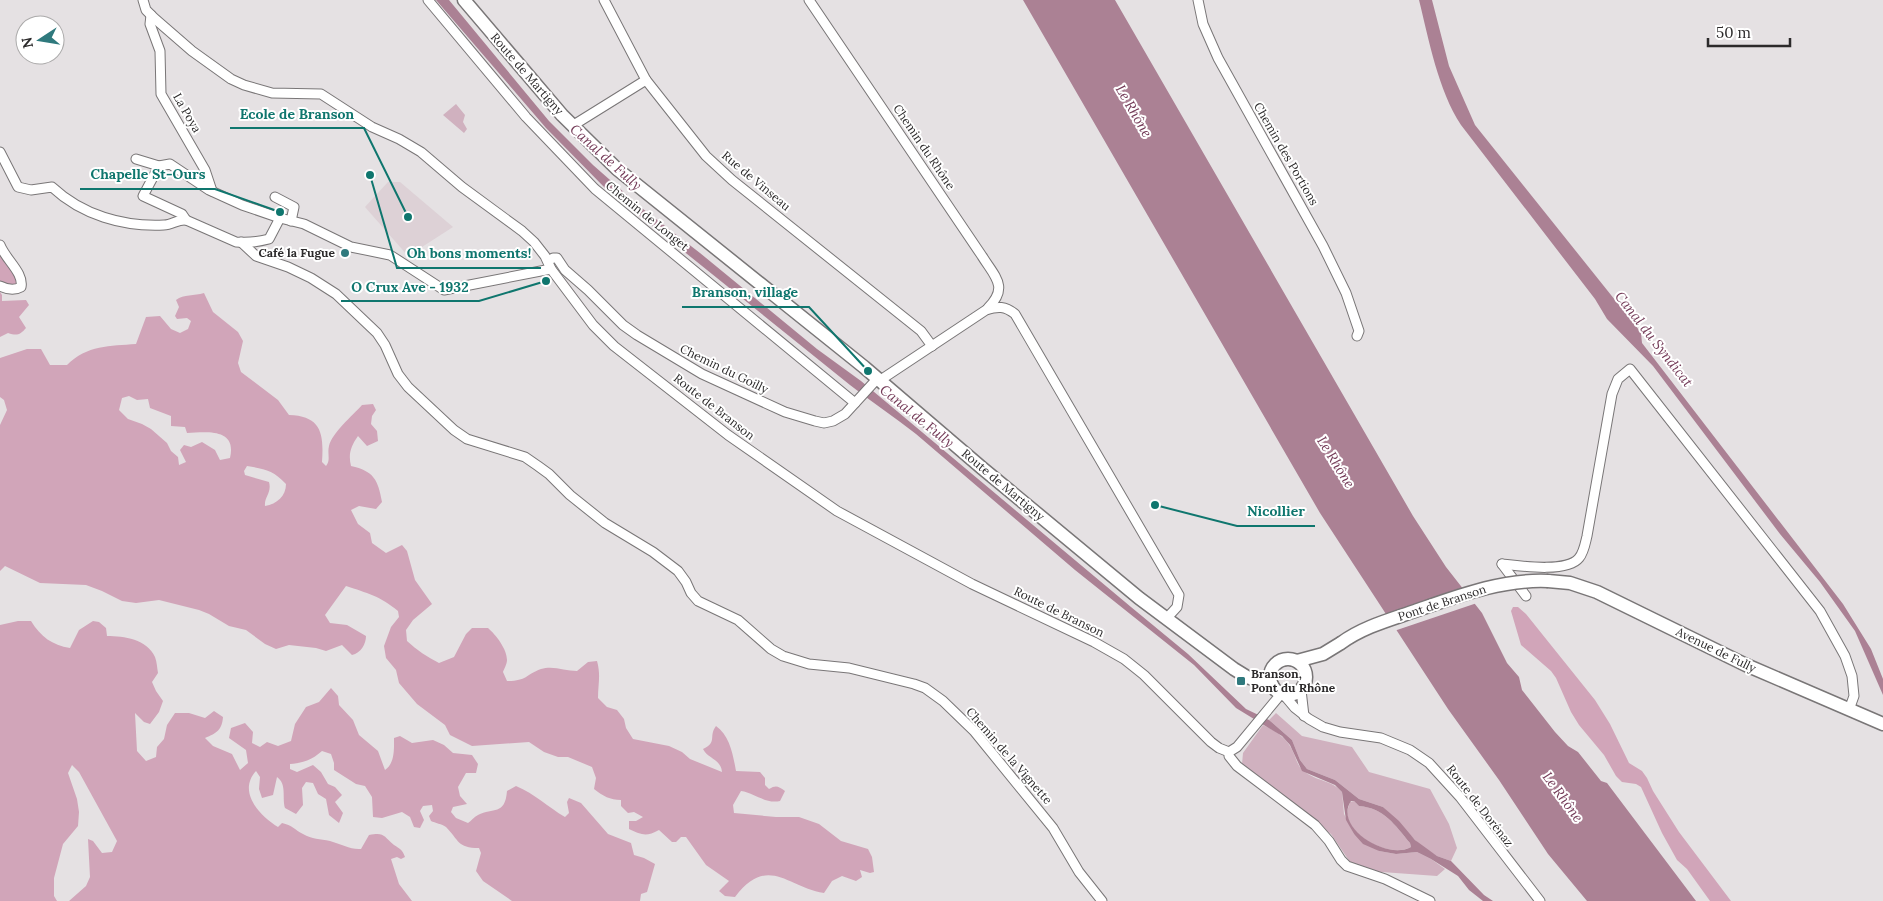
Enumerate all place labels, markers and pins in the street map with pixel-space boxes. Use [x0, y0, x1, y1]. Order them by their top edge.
callout: Ecole de Branson [230, 99, 364, 128]
callout: Chapelle St-Ours [80, 160, 215, 189]
callout: Oh bons moments! [397, 239, 541, 268]
place label: Café la Fugue [259, 245, 336, 260]
marker: Café la Fugue [339, 247, 351, 259]
callout: O Crux Ave - 1932 [341, 272, 479, 301]
callout: Branson, village [682, 278, 809, 307]
callout: Nicollier [1237, 497, 1315, 526]
place label: Branson, Pont du Rhône [1251, 666, 1336, 695]
marker: Branson, Pont du Rhône [1235, 675, 1247, 687]

